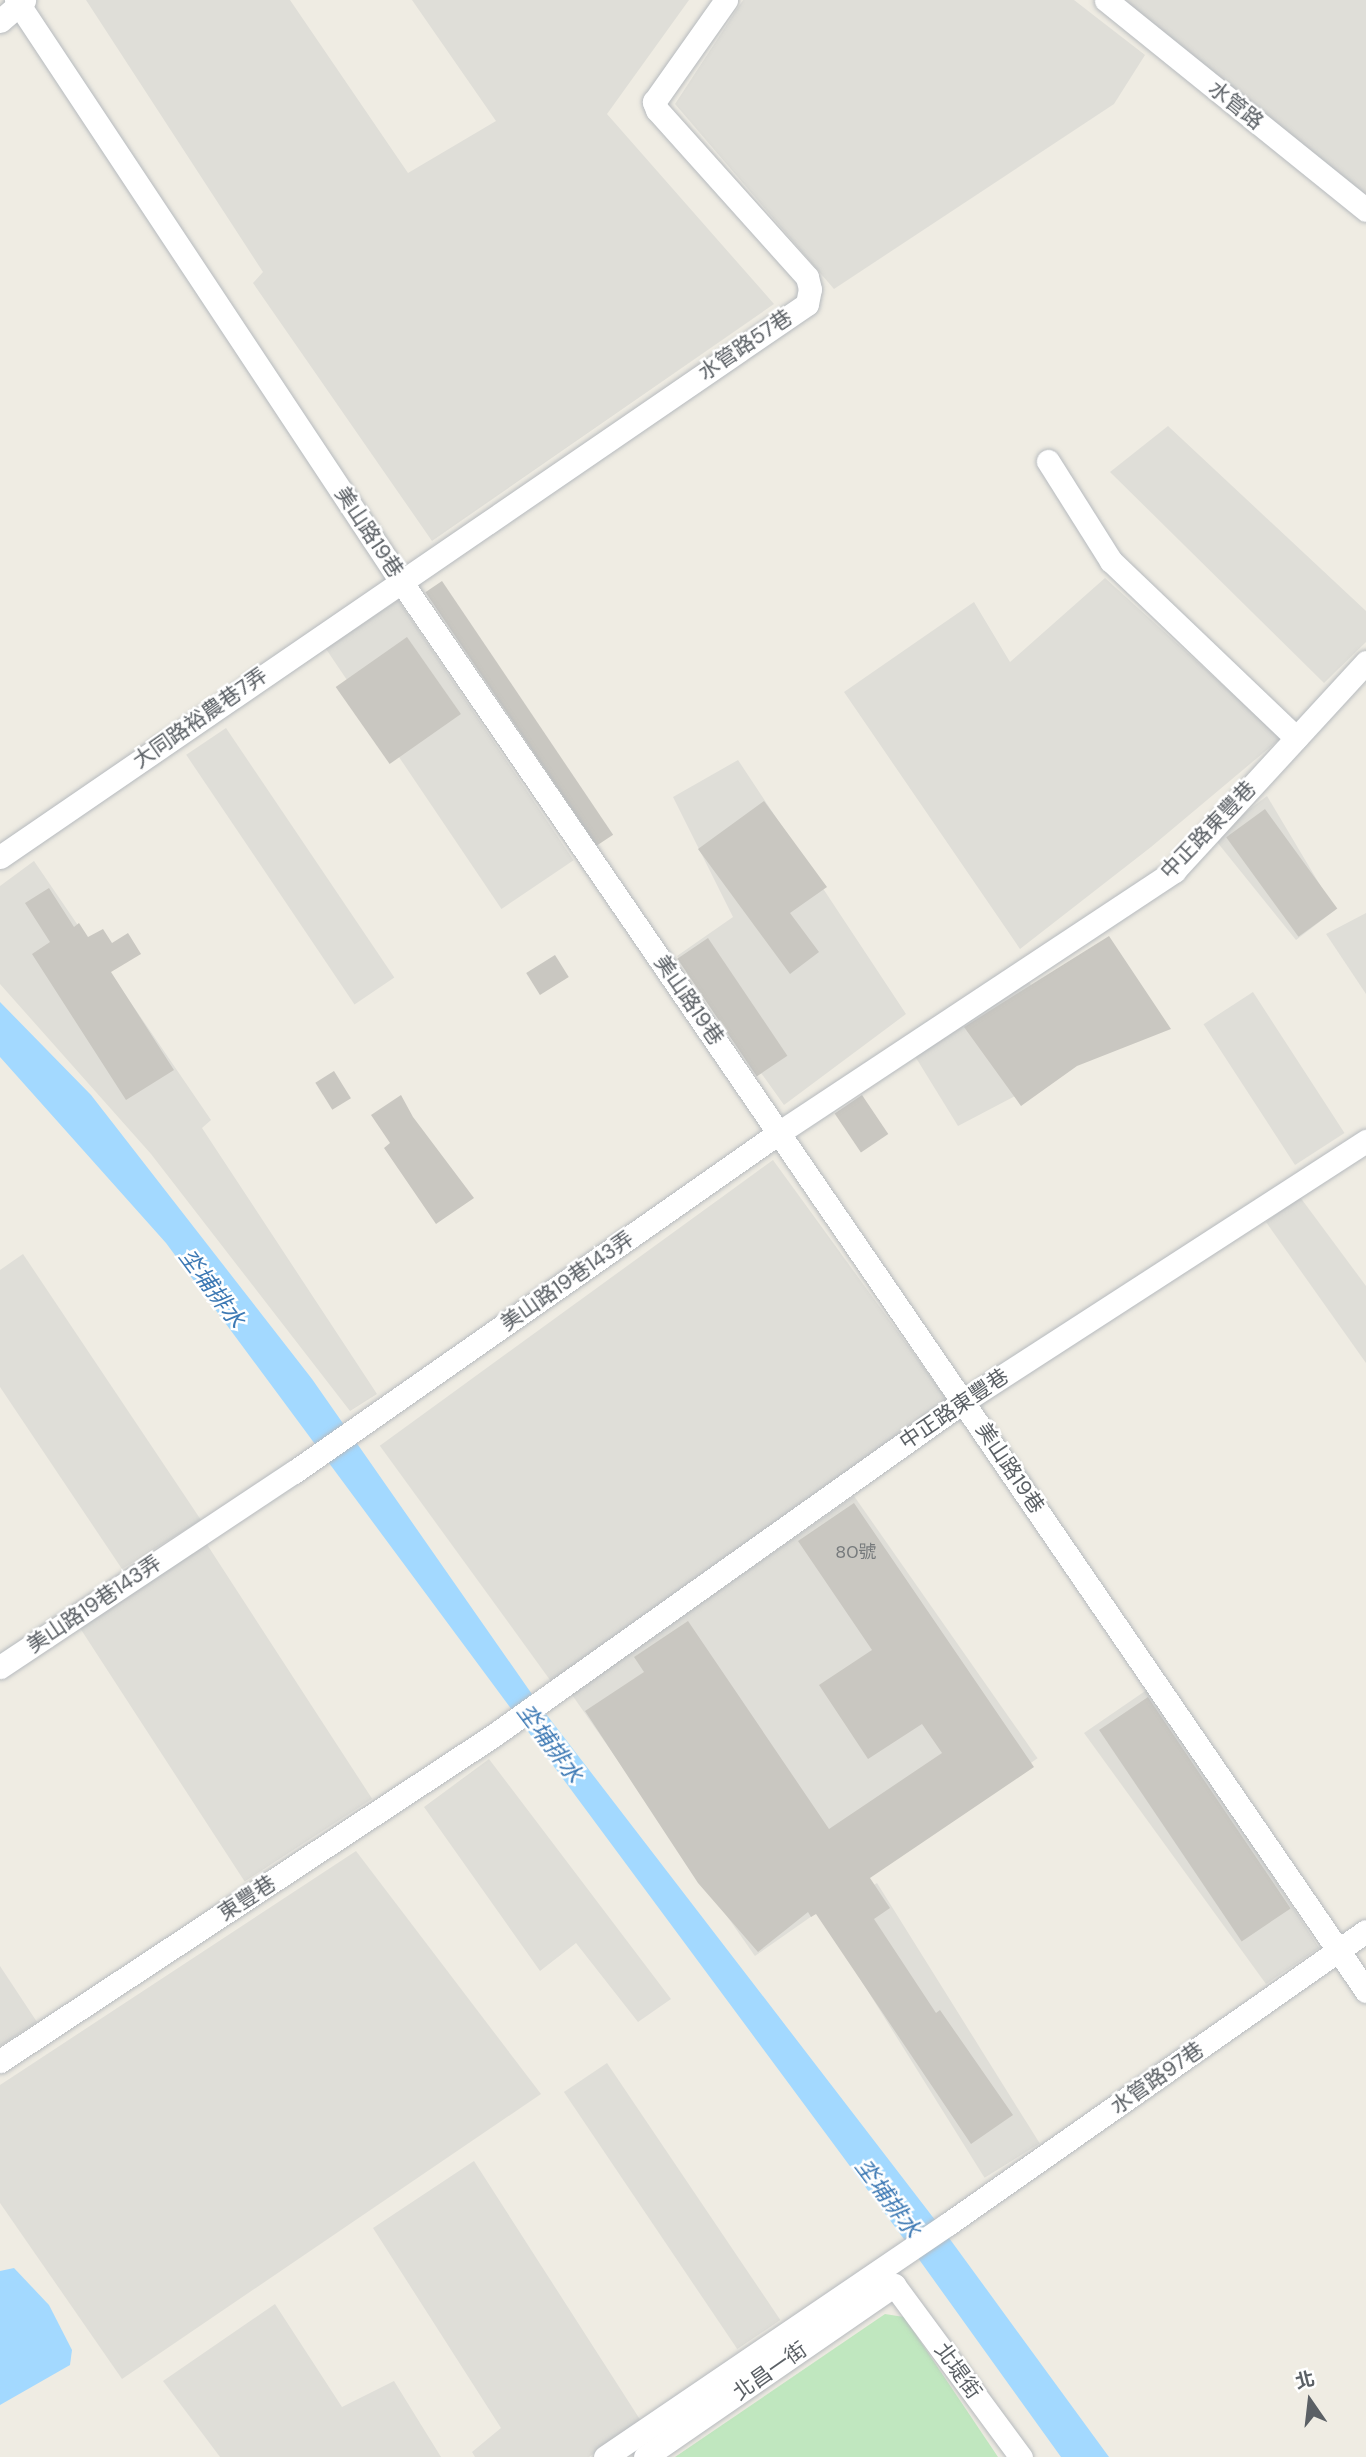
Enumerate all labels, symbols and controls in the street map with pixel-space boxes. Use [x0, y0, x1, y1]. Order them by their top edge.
street label: 水管路 [1204, 75, 1268, 135]
street label: 水管路57巷 [693, 304, 797, 386]
street label: 美山路19巷 [330, 482, 408, 582]
street label: 大同路裕農巷7弄 [128, 662, 272, 774]
street label: 中正路東豐巷 [1155, 776, 1261, 884]
street label: 美山路19巷 [649, 950, 729, 1050]
street label: 美山路19巷143弄 [496, 1226, 638, 1336]
water label: 坔埔排水 [173, 1243, 251, 1333]
street label: 中正路東豐巷 [895, 1363, 1013, 1455]
street label: 美山路19巷 [971, 1418, 1049, 1518]
house number: 80號 [835, 1541, 877, 1563]
street label: 美山路19巷143弄 [22, 1550, 166, 1658]
water label: 坔埔排水 [511, 1698, 589, 1788]
street label: 東豐巷 [214, 1870, 280, 1926]
street label: 水管路97巷 [1106, 2037, 1208, 2119]
water label: 坔埔排水 [849, 2153, 927, 2243]
street label: 北昌一街 [728, 2337, 812, 2405]
street label: 北堤街 [929, 2338, 987, 2404]
north arrow [1275, 2366, 1345, 2436]
text: 北 [1293, 2366, 1317, 2395]

